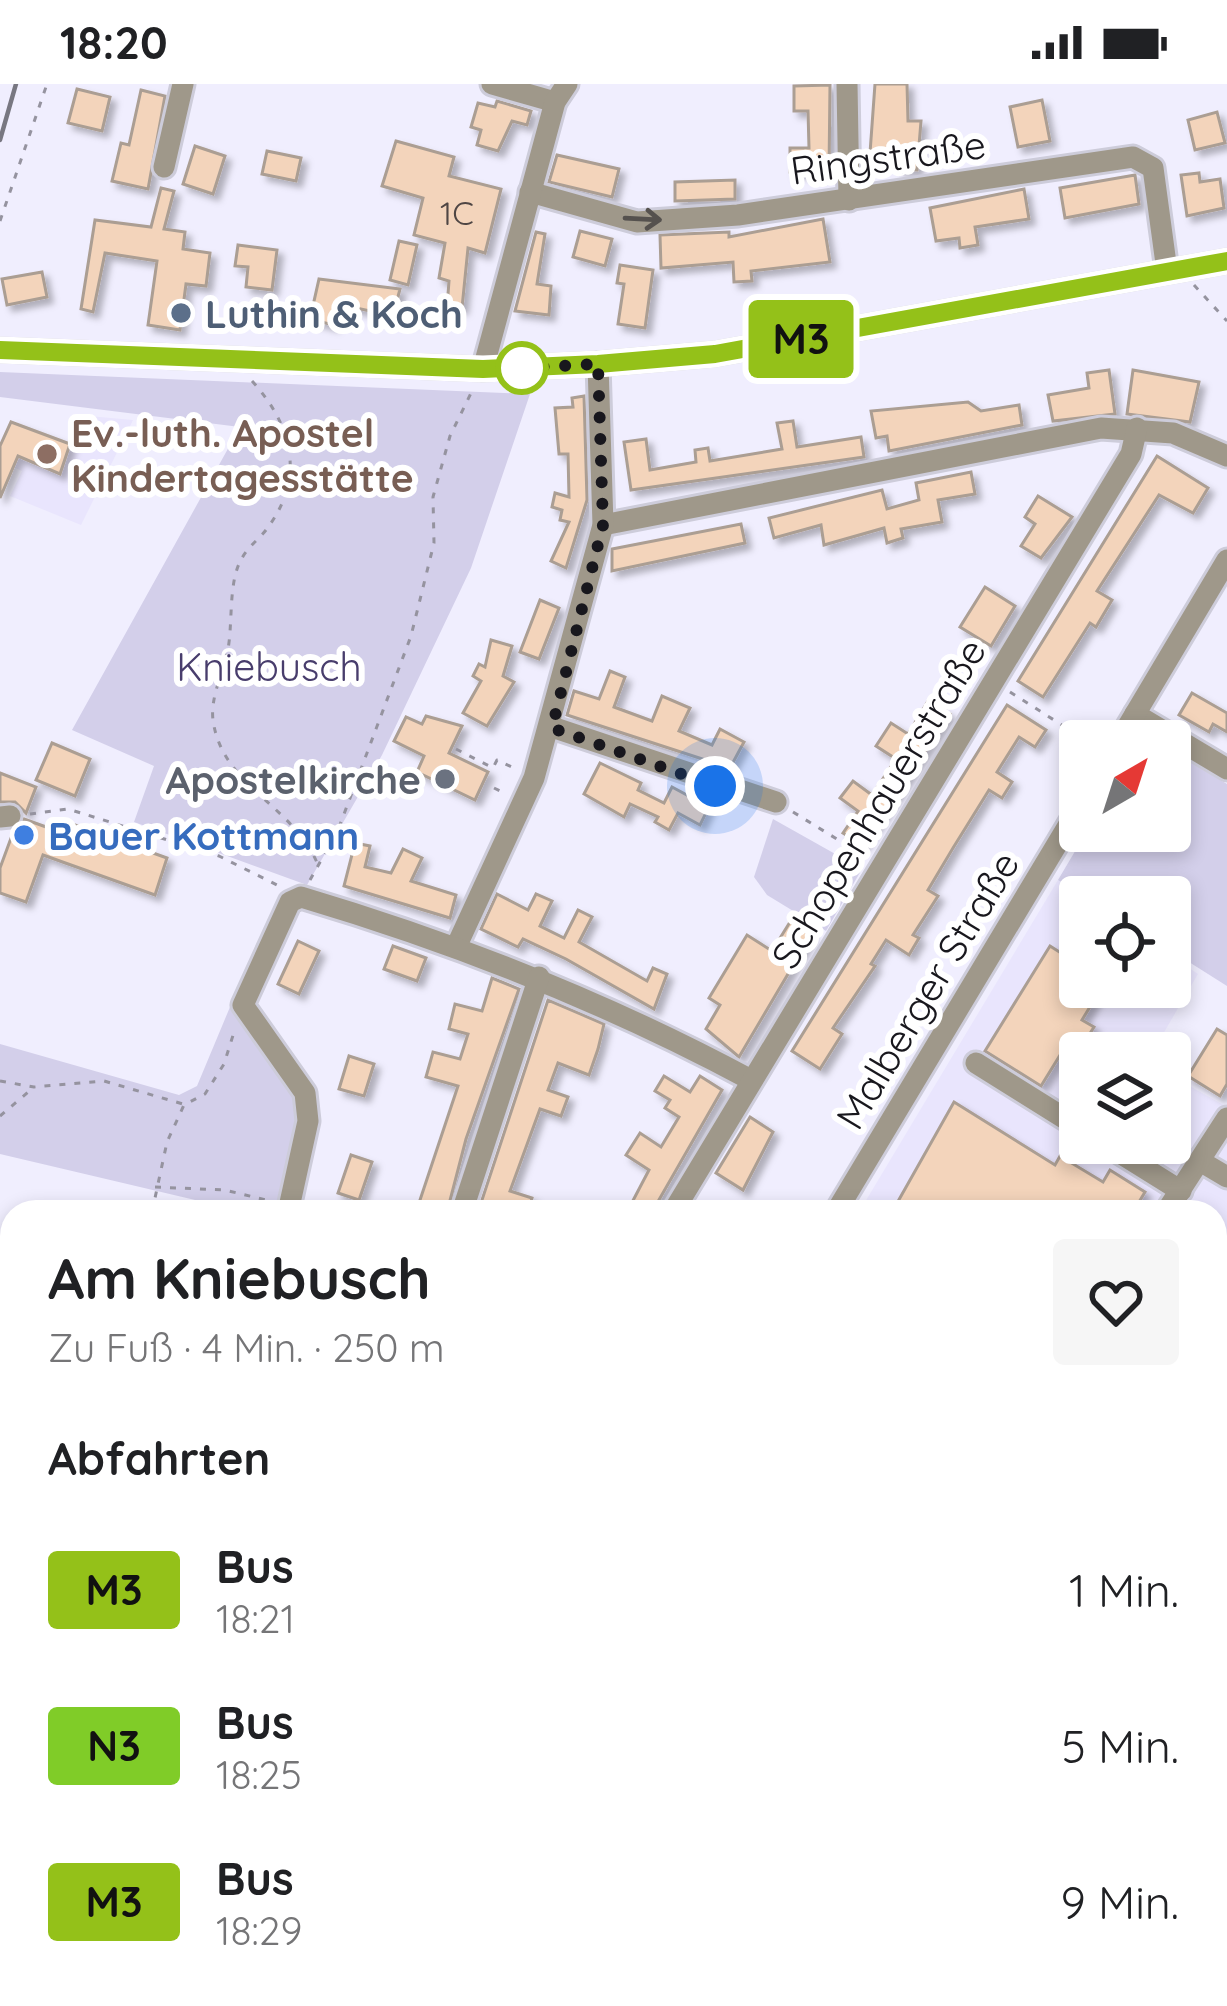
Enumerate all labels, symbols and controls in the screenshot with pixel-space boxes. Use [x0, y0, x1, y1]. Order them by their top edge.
text: 18:20 [60, 14, 168, 70]
street label: Ringstraße [787, 119, 989, 195]
house number: 1C [440, 192, 474, 233]
one-way arrow [622, 208, 661, 231]
place label: Luthin & Koch [205, 289, 463, 338]
marker: Luthin & Koch [168, 300, 194, 326]
line badge: M3 [747, 300, 855, 378]
text: M3 [773, 312, 829, 365]
unlabelled marker [497, 343, 547, 393]
place label: Ev.-luth. Apostel Kindertagesstätte [71, 408, 414, 502]
marker: Ev.-luth. Apostel Kindertagesstätte [34, 441, 60, 467]
street label: Schopenhauerstraße [760, 629, 996, 977]
park label: Kniebusch [176, 642, 362, 691]
north arrow [1059, 720, 1191, 852]
map controls [1059, 720, 1191, 1164]
place label: Apostelkirche [166, 755, 421, 804]
your location [685, 756, 745, 816]
marker: Apostelkirche [432, 766, 458, 792]
place label: Bauer Kottmann [48, 811, 359, 860]
marker: Bauer Kottmann [11, 822, 37, 848]
street label: Malberger Straße [825, 842, 1029, 1138]
button: locate [1059, 876, 1191, 1008]
button: layers [1059, 1032, 1191, 1164]
button: heart [1053, 1239, 1179, 1365]
text: Am Kniebusch [48, 1242, 431, 1313]
text: Zu Fuß · 4 Min. · 250 m [48, 1323, 445, 1372]
text: Abfahrten [48, 1430, 270, 1486]
text: Bus [216, 1538, 294, 1594]
text: 1 Min. [1069, 1562, 1179, 1618]
text: M3 [86, 1563, 142, 1616]
text: 18:21 [216, 1594, 295, 1643]
text: Bus [216, 1694, 294, 1750]
text: 5 Min. [1061, 1718, 1179, 1774]
text: N3 [87, 1719, 141, 1772]
text: 18:25 [216, 1750, 302, 1799]
text: Bus [216, 1850, 294, 1906]
text: 9 Min. [1061, 1874, 1179, 1930]
text: M3 [86, 1875, 142, 1928]
text: 18:29 [216, 1906, 302, 1955]

